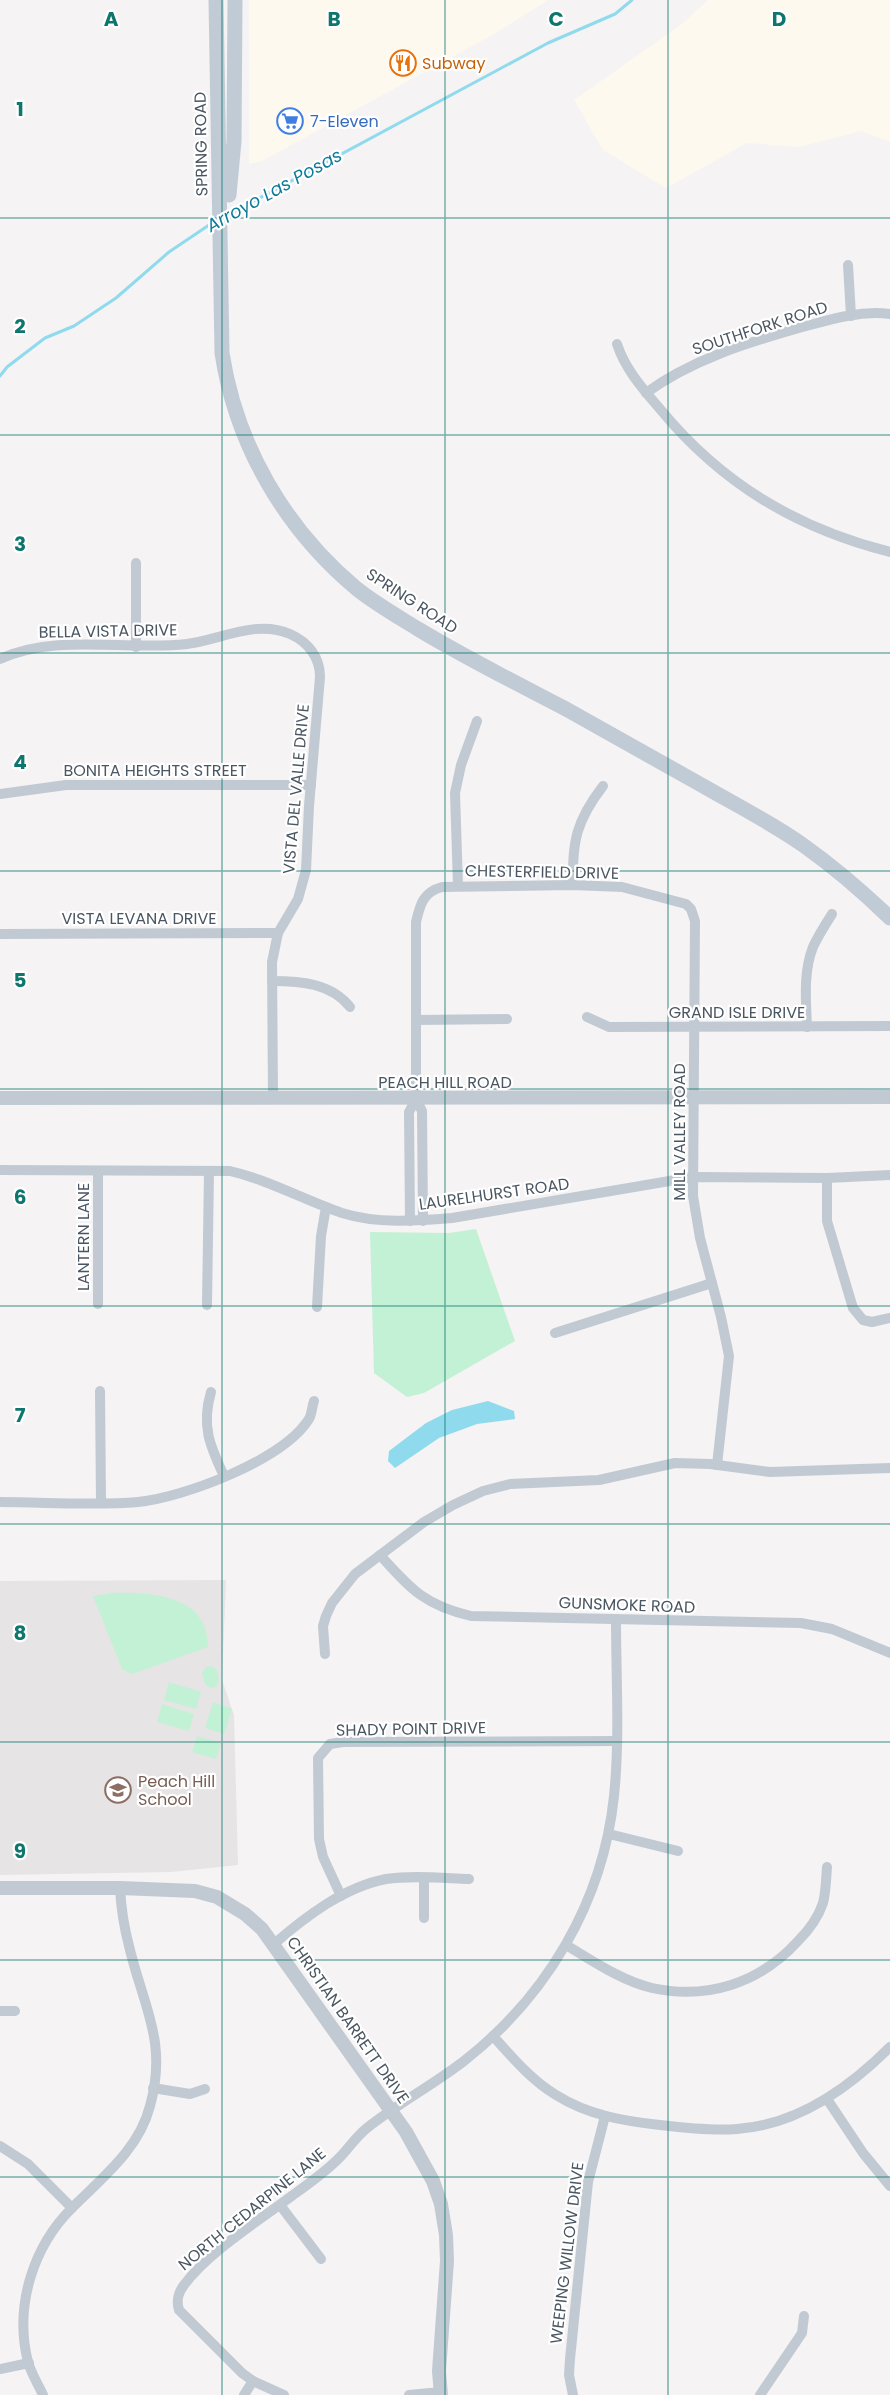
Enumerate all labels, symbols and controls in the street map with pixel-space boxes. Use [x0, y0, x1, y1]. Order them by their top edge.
text: A [104, 5, 119, 33]
text: B [327, 5, 341, 33]
text: C [548, 5, 564, 33]
text: D [772, 5, 786, 33]
restaurant icon: Subway [388, 48, 418, 78]
place label: Subway [422, 52, 485, 75]
street label: SPRING ROAD [189, 91, 213, 197]
text: 1 [16, 95, 24, 123]
supermarket icon: 7-Eleven [275, 106, 305, 136]
place label: 7-Eleven [310, 110, 379, 133]
water label: Arroyo Las Posas [201, 142, 346, 238]
street label: SOUTHFORK ROAD [689, 295, 831, 361]
text: 2 [14, 312, 26, 340]
text: 3 [14, 530, 26, 558]
street label: SPRING ROAD [362, 563, 462, 639]
street label: BELLA VISTA DRIVE [38, 618, 178, 644]
street label: VISTA DEL VALLE DRIVE [277, 703, 315, 875]
text: 4 [13, 748, 27, 776]
street label: BONITA HEIGHTS STREET [63, 759, 247, 782]
street label: CHESTERFIELD DRIVE [465, 859, 619, 885]
street label: VISTA LEVANA DRIVE [62, 907, 216, 930]
text: 5 [14, 966, 27, 994]
street label: GRAND ISLE DRIVE [669, 1001, 805, 1024]
street label: MILL VALLEY ROAD [668, 1063, 691, 1201]
street label: PEACH HILL ROAD [378, 1071, 512, 1094]
street label: LAURELHURST ROAD [417, 1172, 571, 1216]
text: 6 [14, 1183, 26, 1211]
street label: LANTERN LANE [72, 1183, 95, 1291]
text: 7 [15, 1401, 26, 1429]
street label: GUNSMOKE ROAD [558, 1591, 696, 1619]
text: 8 [14, 1619, 26, 1647]
street label: SHADY POINT DRIVE [336, 1716, 486, 1742]
place label: Peach Hill School [138, 1770, 215, 1811]
school or university icon: Peach Hill School [103, 1775, 133, 1805]
text: 9 [14, 1837, 26, 1865]
street label: CHRISTIAN BARRETT DRIVE [281, 1932, 415, 2108]
street label: NORTH CEDARPINE LANE [173, 2142, 331, 2276]
street label: WEEPING WILLOW DRIVE [544, 2161, 590, 2345]

